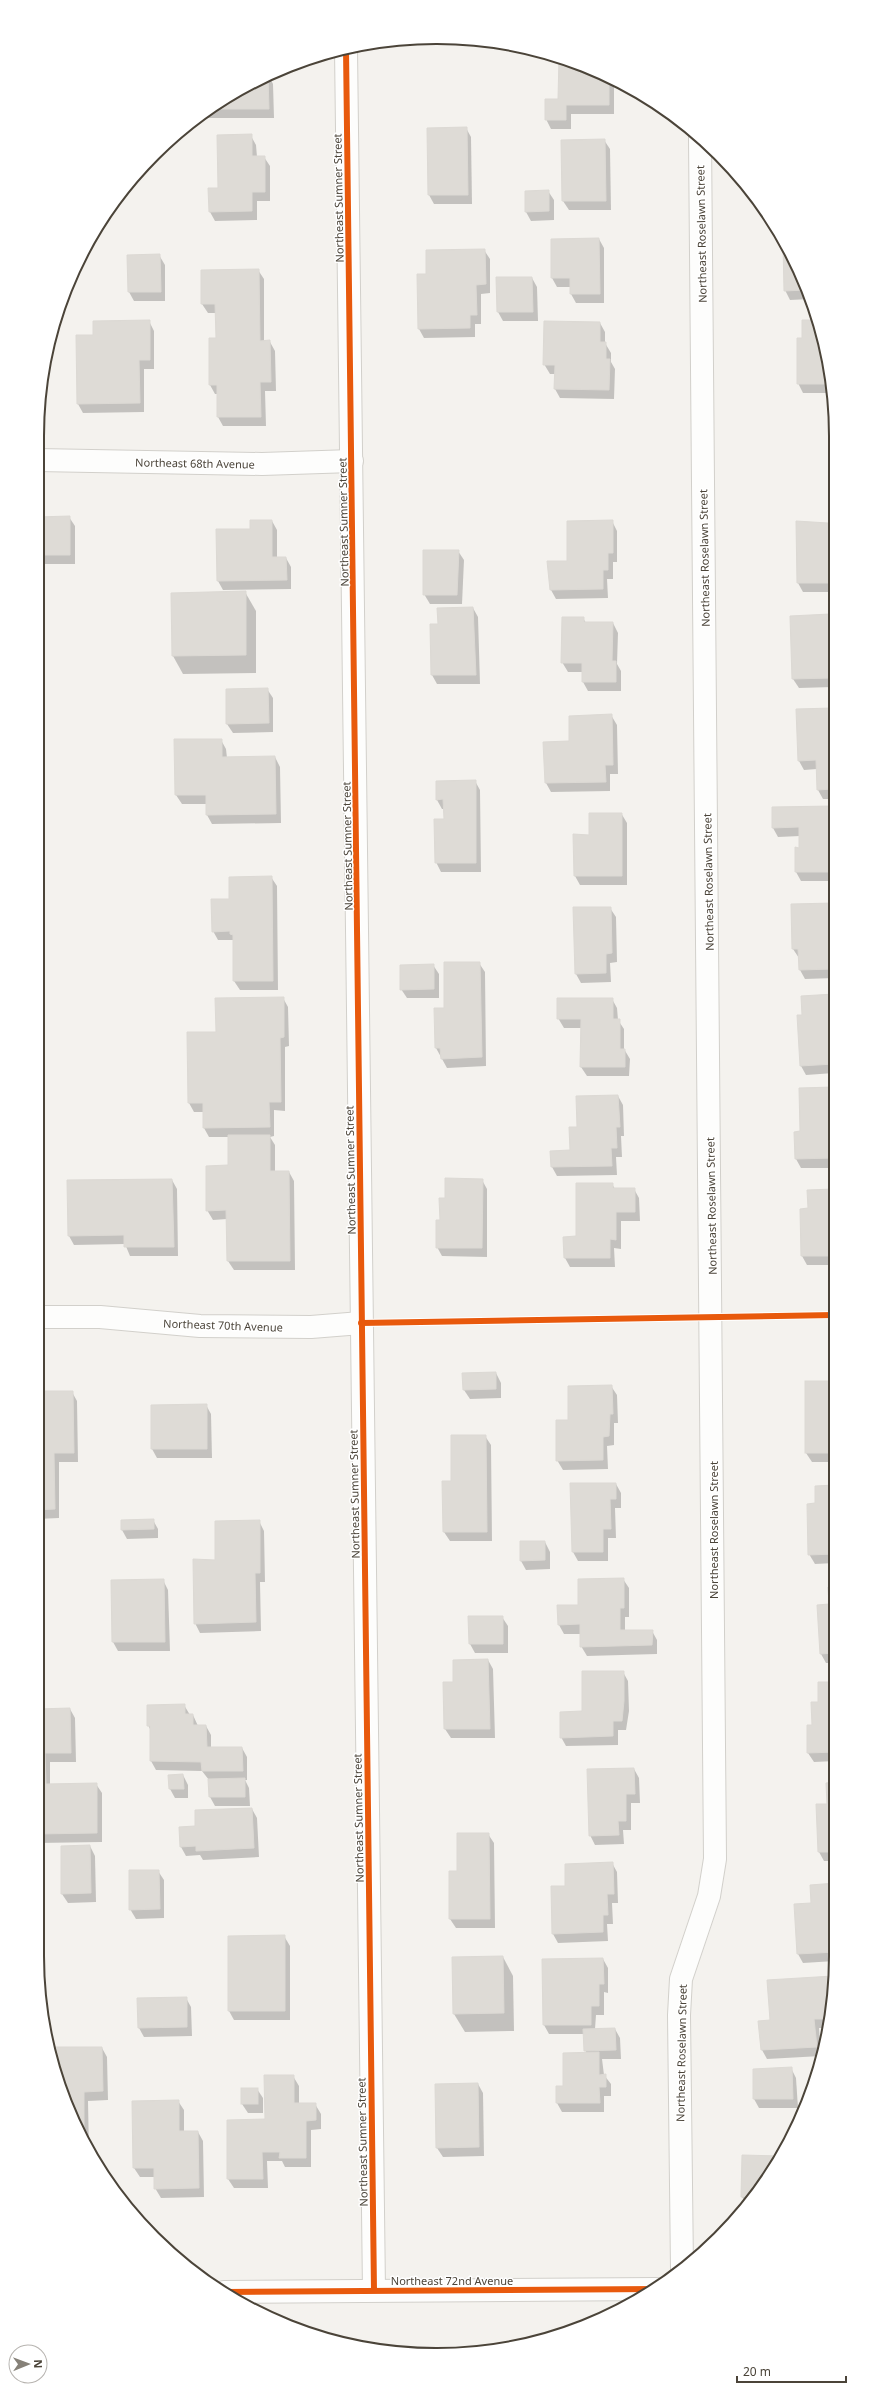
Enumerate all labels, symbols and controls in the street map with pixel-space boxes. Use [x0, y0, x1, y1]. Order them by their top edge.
street label: Northeast Sumner Street [329, 133, 347, 263]
street label: Northeast Roselawn Street [692, 165, 710, 303]
street label: Northeast 68th Avenue [135, 454, 255, 472]
street label: Northeast Sumner Street [334, 457, 352, 587]
street label: Northeast Roselawn Street [695, 489, 713, 627]
street label: Northeast Sumner Street [338, 781, 356, 911]
street label: Northeast Roselawn Street [699, 813, 717, 951]
street label: Northeast Sumner Street [341, 1105, 359, 1235]
street label: Northeast Roselawn Street [702, 1137, 720, 1275]
street label: Northeast 70th Avenue [163, 1315, 283, 1335]
street label: Northeast Sumner Street [345, 1429, 363, 1559]
street label: Northeast Roselawn Street [706, 1461, 721, 1599]
street label: Northeast Sumner Street [349, 1753, 367, 1883]
street label: Northeast Roselawn Street [672, 1984, 690, 2122]
street label: Northeast Sumner Street [353, 2077, 371, 2207]
street label: Northeast 72nd Avenue [391, 2273, 513, 2288]
north arrow [8, 2344, 48, 2384]
scale bar [737, 2358, 846, 2384]
text: N [31, 2359, 46, 2368]
text: 20 m [743, 2363, 771, 2380]

